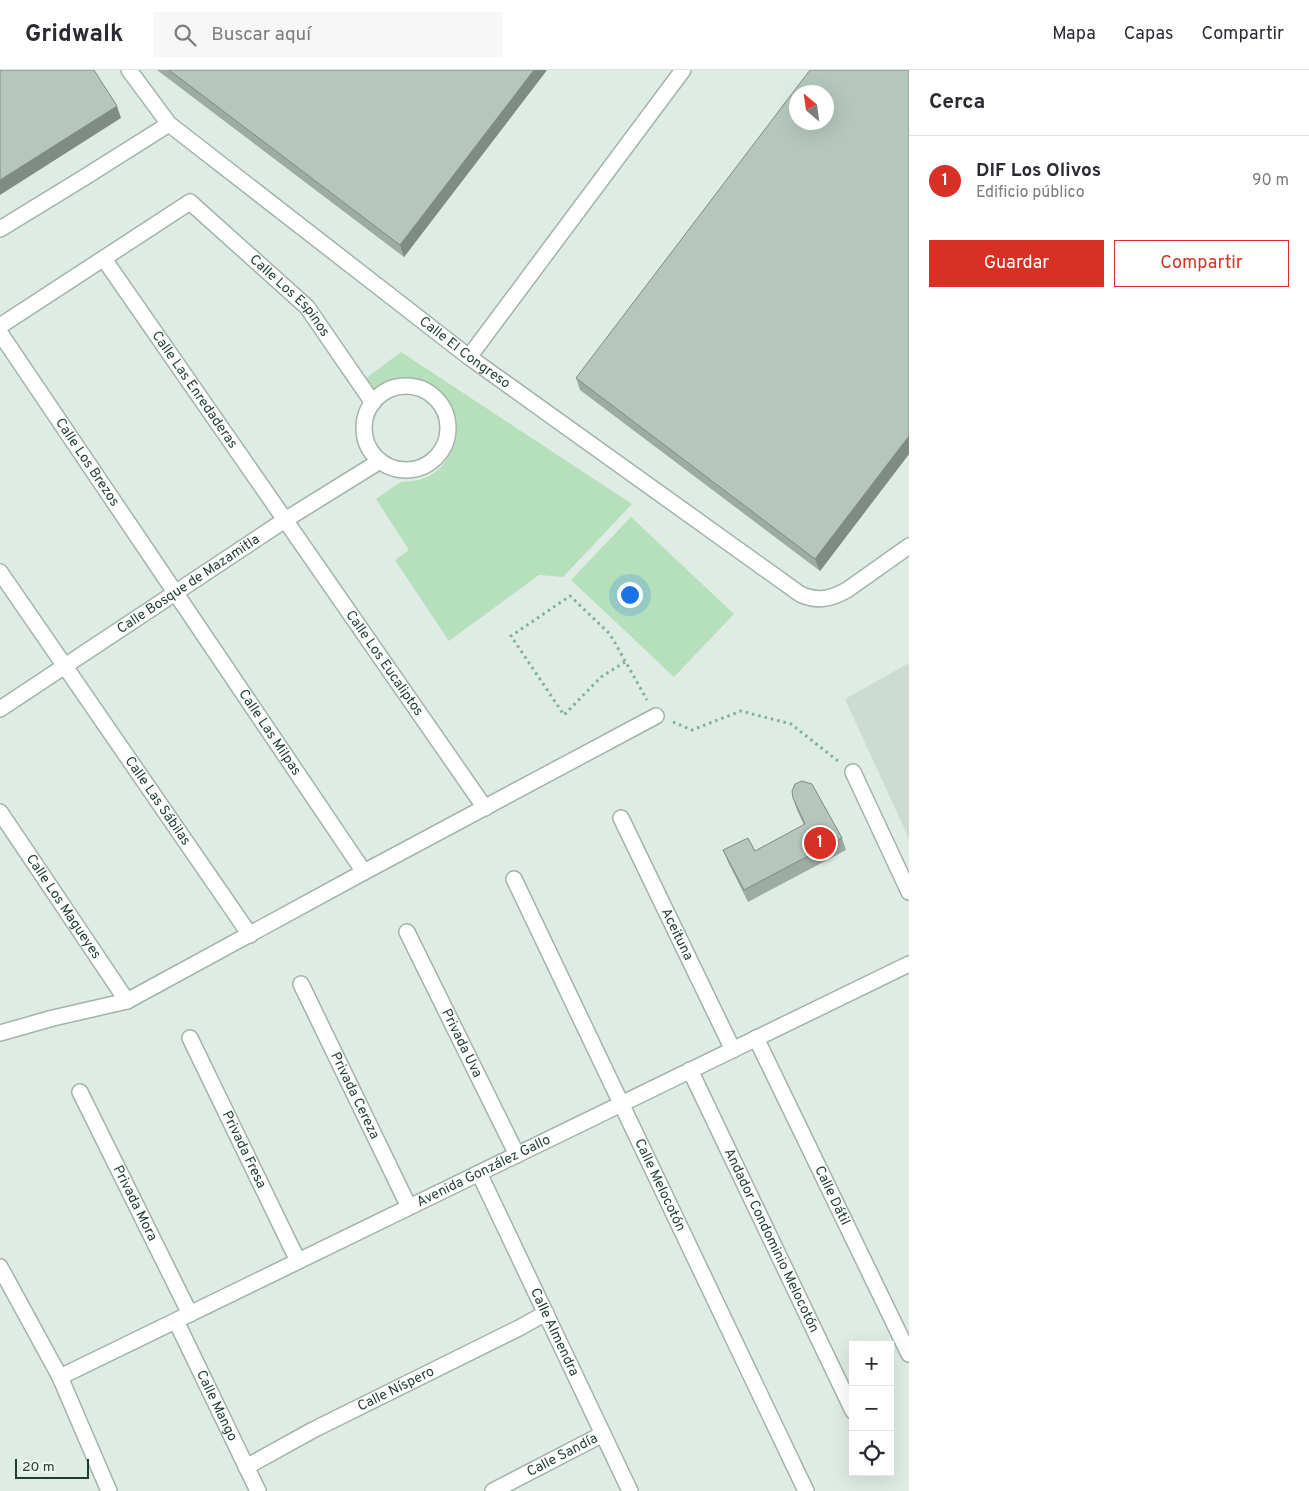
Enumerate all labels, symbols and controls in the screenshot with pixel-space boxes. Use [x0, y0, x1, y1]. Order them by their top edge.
search box [153, 12, 503, 57]
text: Gridwalk [25, 20, 123, 50]
icon: search [171, 21, 199, 49]
text: Buscar aquí [211, 23, 311, 47]
text: Mapa [1052, 23, 1096, 46]
text: Capas [1124, 23, 1173, 46]
text: Compartir [1201, 23, 1284, 46]
north arrow [789, 85, 834, 130]
text: Cerca [929, 89, 985, 116]
text: DIF Los Olivos [976, 159, 1101, 183]
text: 1 [942, 171, 948, 191]
text: 90 m [1252, 171, 1289, 191]
text: Edificio público [976, 183, 1085, 203]
button: Guardar [929, 240, 1104, 287]
button: Compartir [1114, 240, 1289, 287]
street label: Calle Los Espinos [246, 251, 333, 340]
street label: Calle El Congreso [416, 313, 514, 392]
street label: Calle Las Enredaderas [148, 328, 241, 452]
street label: Calle Los Brezos [51, 415, 123, 510]
street label: Calle Bosque de Mazamitla [114, 531, 263, 638]
your location [617, 582, 643, 608]
street label: Calle Los Eucaliptos [342, 607, 427, 719]
street label: Calle Las Milpas [235, 686, 305, 779]
street label: Calle Las Sábilas [121, 753, 194, 849]
pin: 1 [804, 824, 836, 862]
street label: Calle Los Magueyes [22, 851, 105, 962]
street label: Aceituna [657, 905, 697, 963]
street label: Privada Uva [438, 1006, 486, 1080]
street label: Privada Cereza [327, 1049, 383, 1142]
street label: Privada Fresa [218, 1108, 270, 1191]
street label: Avenida González Gallo [414, 1131, 554, 1211]
street label: Calle Melocotón [631, 1136, 689, 1234]
street label: Andador Condominio Melocotón [720, 1146, 823, 1335]
street label: Privada Mora [109, 1162, 161, 1244]
street label: Calle Dátil [811, 1163, 854, 1228]
street label: Calle Almendra [526, 1285, 583, 1379]
map controls [849, 1341, 894, 1476]
button: + [849, 1341, 894, 1386]
street label: Calle Níspero [355, 1363, 437, 1415]
street label: Calle Mango [193, 1367, 241, 1444]
button: − [849, 1386, 894, 1431]
street label: Calle Sandía [524, 1430, 601, 1480]
button: locate [849, 1431, 894, 1476]
scale bar [15, 1456, 89, 1479]
text: 20 m [22, 1459, 55, 1476]

